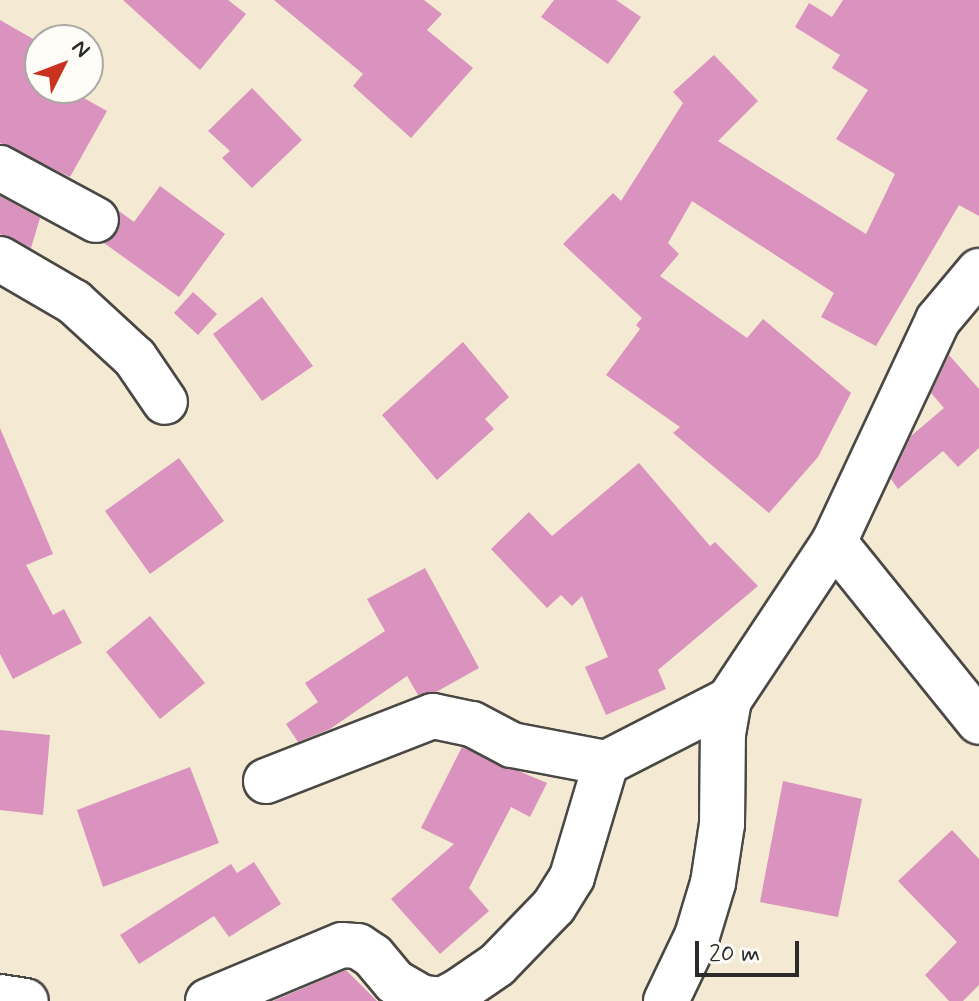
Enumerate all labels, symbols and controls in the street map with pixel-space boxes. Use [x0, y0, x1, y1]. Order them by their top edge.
north arrow [24, 24, 104, 104]
text: N [65, 34, 96, 64]
scale bar [699, 925, 803, 975]
text: 20 m [709, 939, 760, 970]

